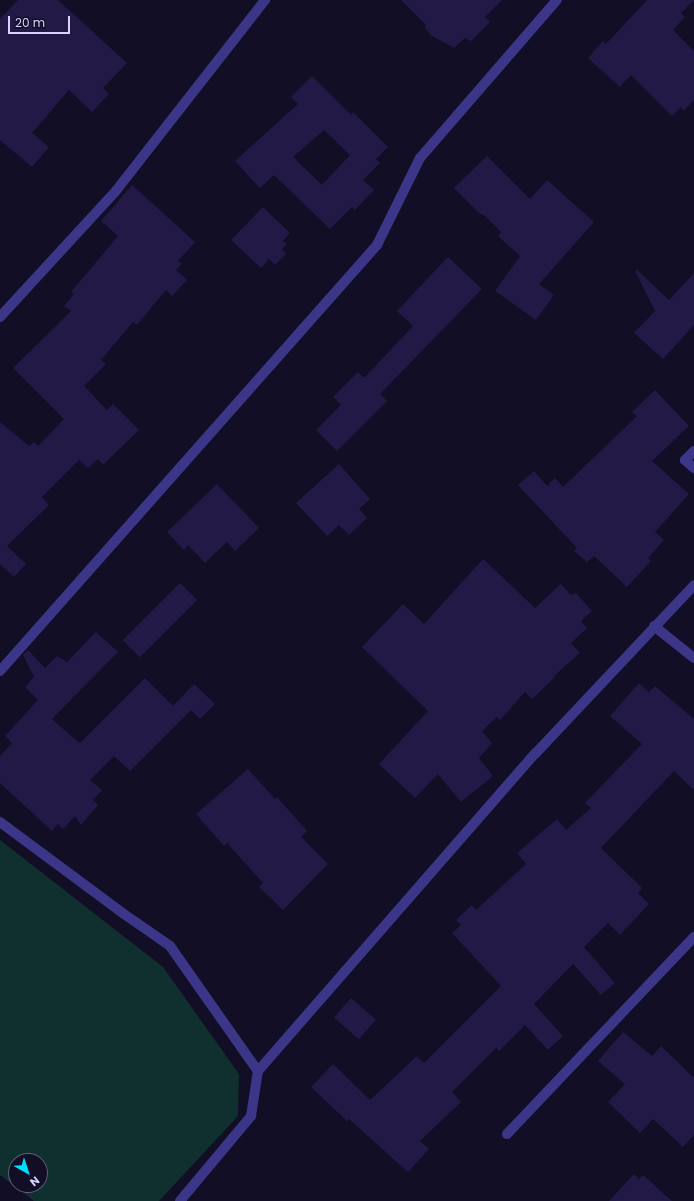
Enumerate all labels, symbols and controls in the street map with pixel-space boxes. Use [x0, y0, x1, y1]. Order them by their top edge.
scale bar [10, 8, 72, 34]
text: 20 m [15, 14, 45, 31]
north arrow [8, 1153, 48, 1193]
text: N [27, 1173, 43, 1190]

